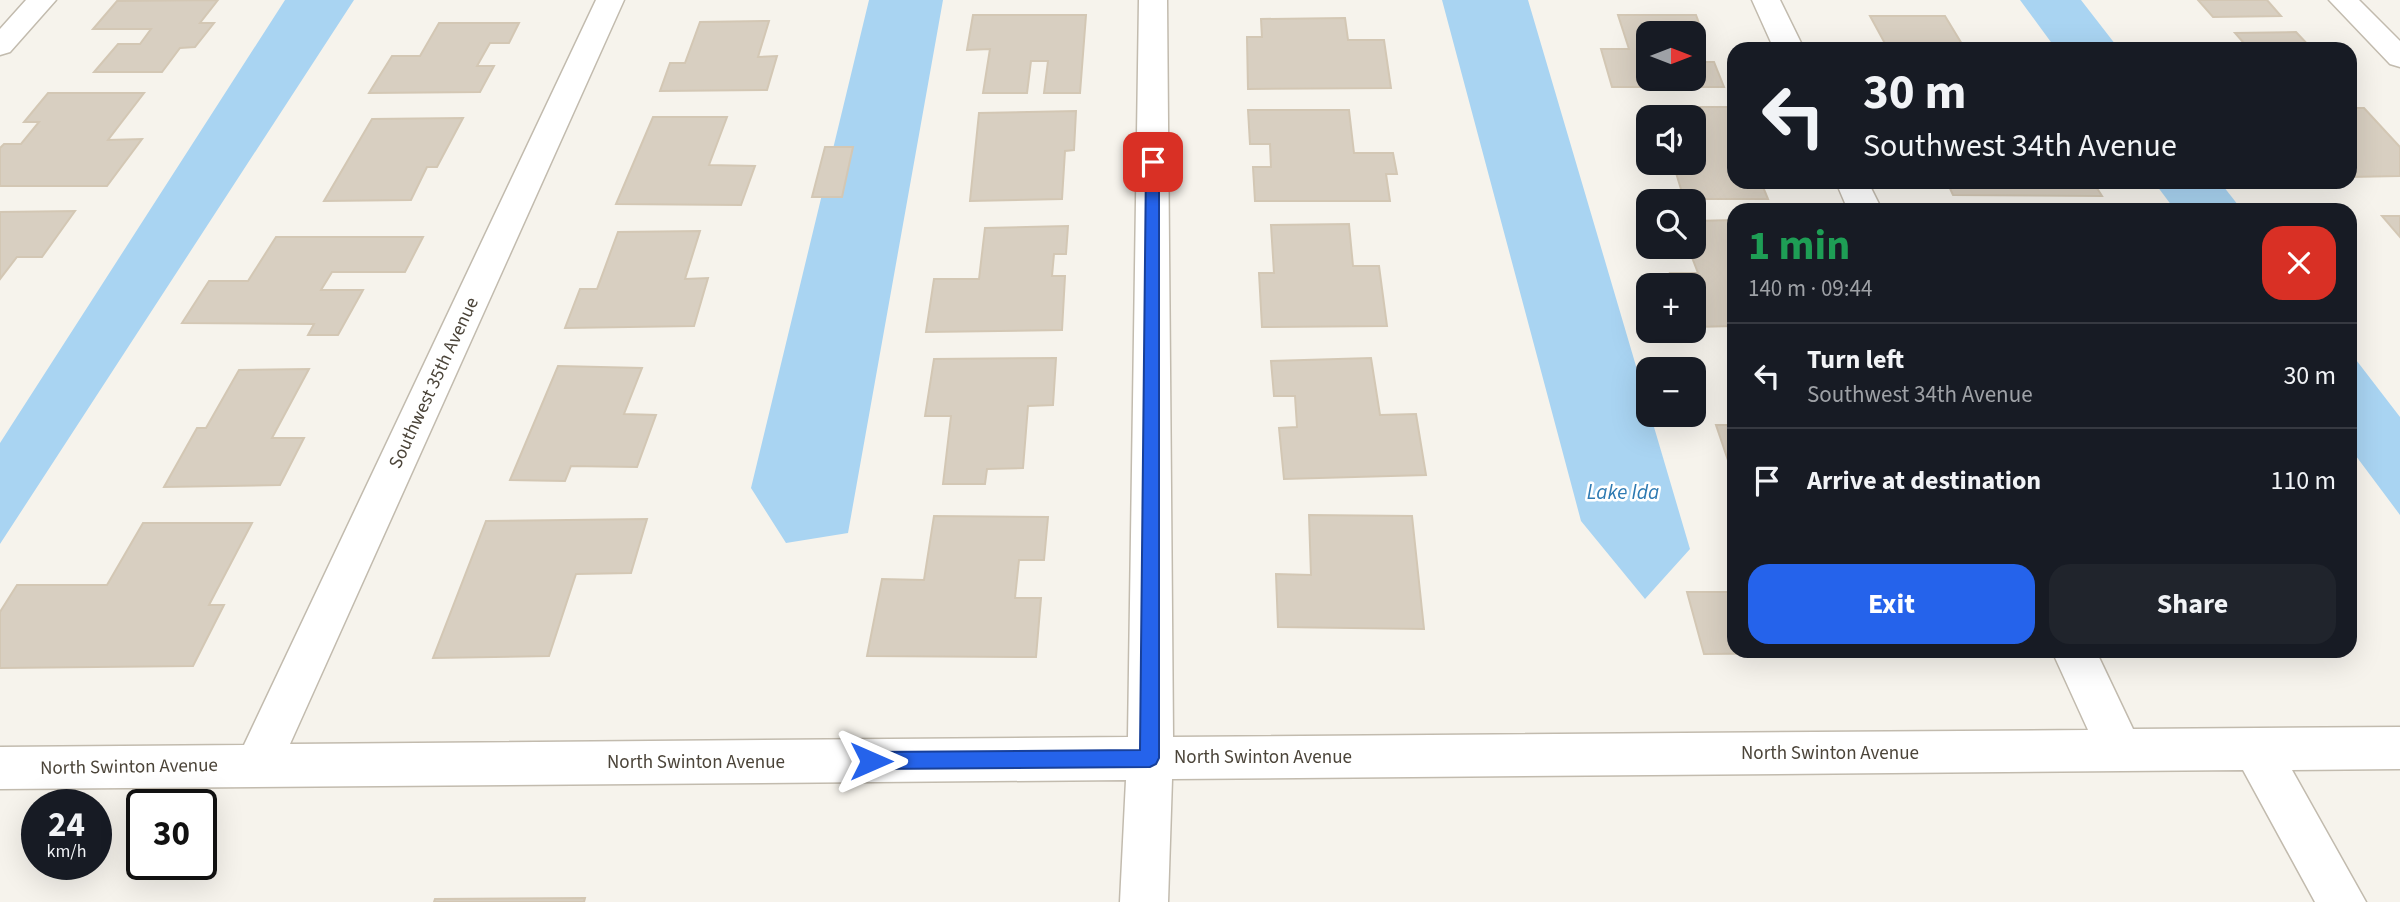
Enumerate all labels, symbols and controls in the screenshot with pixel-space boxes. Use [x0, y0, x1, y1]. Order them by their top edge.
north arrow [1636, 21, 1706, 91]
map controls [1636, 21, 1706, 427]
text: 30 m [1863, 58, 1967, 128]
icon: left [1748, 70, 1839, 161]
button: sound [1636, 105, 1706, 175]
text: Southwest 34th Avenue [1863, 123, 2177, 169]
pin [1123, 132, 1183, 192]
icon: arrive [1134, 143, 1172, 181]
button: search [1636, 189, 1706, 259]
text: 1 min [1748, 216, 1850, 276]
button: close [2262, 226, 2336, 300]
text: 140 m · 09:44 [1748, 272, 1872, 305]
button: + [1636, 273, 1706, 343]
street label: Southwest 35th Avenue [382, 293, 486, 473]
text: Turn left [1807, 341, 1904, 378]
button: − [1636, 357, 1706, 427]
icon: left [1748, 357, 1786, 395]
text: 30 m [2283, 357, 2336, 394]
text: Southwest 34th Avenue [1807, 378, 2033, 411]
icon: arrive [1748, 462, 1786, 500]
text: Arrive at destination [1807, 462, 2041, 499]
text: 110 m [2270, 462, 2336, 499]
water label: Lake Ida [1587, 477, 1659, 507]
button: Exit [1748, 564, 2035, 644]
button: Share [2049, 564, 2336, 644]
position arrow [834, 724, 908, 798]
street label: North Swinton Avenue [1741, 740, 1919, 767]
street label: North Swinton Avenue [1174, 744, 1352, 771]
street label: North Swinton Avenue [607, 749, 785, 776]
street label: North Swinton Avenue [40, 752, 218, 782]
speed limit sign: 30 [126, 789, 217, 880]
text: 24 [48, 800, 85, 850]
text: km/h [47, 839, 86, 864]

